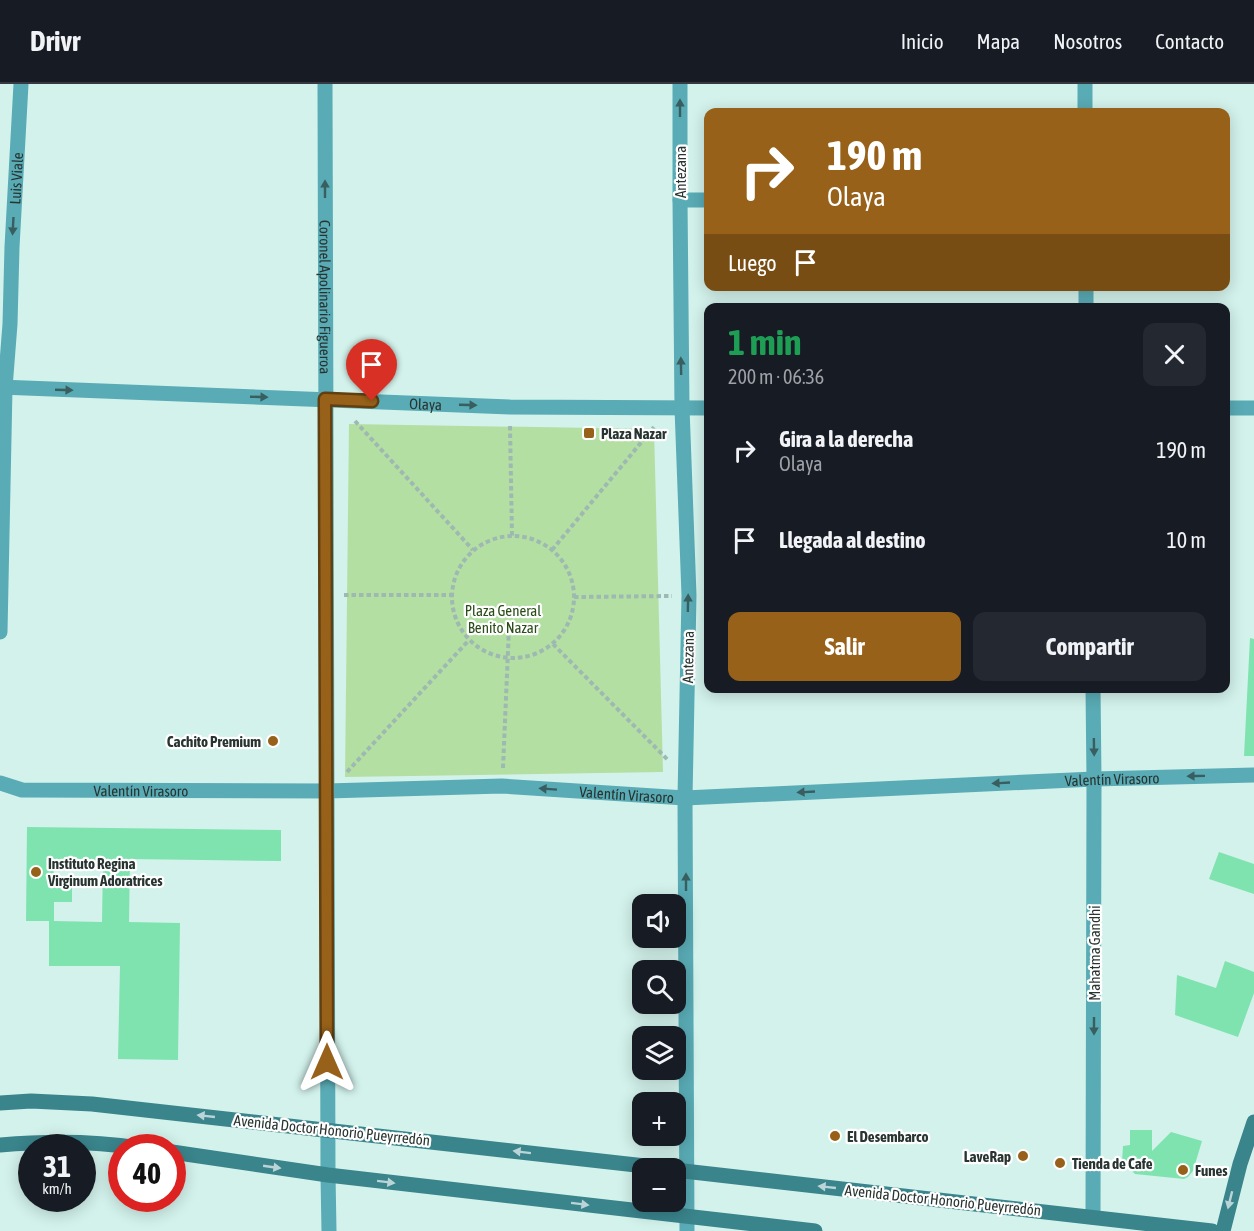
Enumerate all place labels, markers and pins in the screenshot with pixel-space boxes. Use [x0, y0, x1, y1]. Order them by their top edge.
pin [346, 339, 397, 401]
place label: Plaza Nazar [601, 425, 667, 442]
marker: Plaza Nazar [582, 426, 596, 440]
place label: Cachito Premium [167, 733, 261, 750]
marker: Cachito Premium [266, 734, 280, 748]
place label: Instituto Regina Virginum Adoratrices [47, 855, 163, 889]
marker: Instituto Regina Virginum Adoratrices [29, 865, 43, 879]
place label: El Desembarco [847, 1128, 929, 1145]
marker: El Desembarco [828, 1129, 842, 1143]
place label: LaveRap [964, 1148, 1011, 1165]
marker: LaveRap [1016, 1149, 1030, 1163]
place label: Tienda de Cafe [1072, 1155, 1153, 1172]
marker: Tienda de Cafe [1053, 1156, 1067, 1170]
place label: Funes [1195, 1162, 1228, 1179]
marker: Funes [1176, 1163, 1190, 1177]

